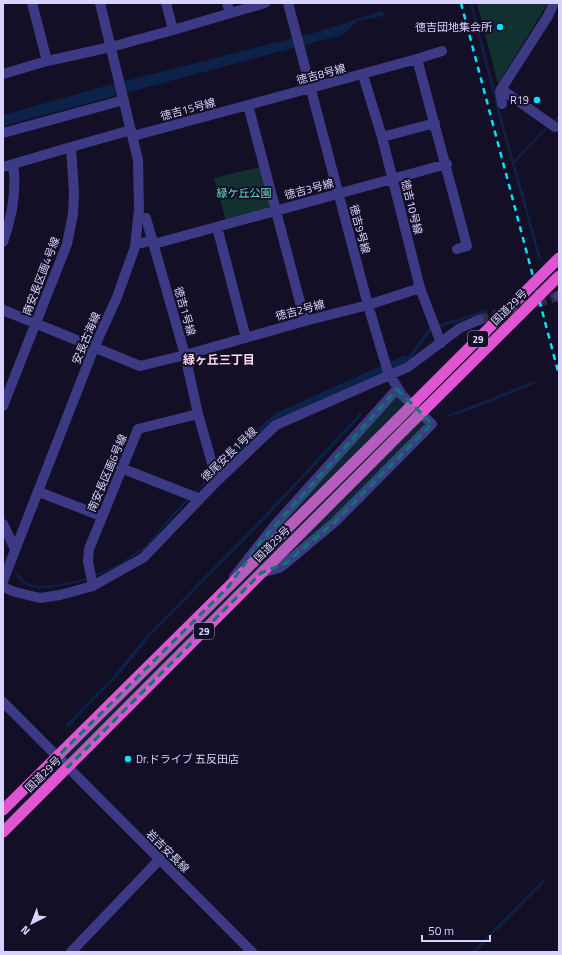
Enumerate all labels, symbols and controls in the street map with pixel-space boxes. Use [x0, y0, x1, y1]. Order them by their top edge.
place label: 徳吉団地集会所 [415, 19, 493, 35]
marker: 徳吉団地集会所 [495, 22, 505, 32]
street label: 徳吉8号線 [295, 60, 347, 88]
place label: R19 [510, 92, 529, 108]
street label: 徳吉15号線 [159, 94, 217, 124]
marker: R19 [532, 95, 542, 105]
street label: 徳吉3号線 [283, 175, 335, 203]
street label: 徳吉10号線 [397, 178, 427, 236]
park label: 緑ケ丘公園 [217, 185, 272, 201]
street label: 徳吉9号線 [346, 203, 374, 255]
street label: 南安長区画4号線 [19, 234, 63, 318]
street label: 徳吉1号線 [170, 285, 200, 337]
street label: 国道29号 [487, 285, 531, 329]
street label: 徳吉2号線 [274, 296, 326, 324]
street label: 安長古海線 [68, 310, 104, 366]
road number: 29 [468, 331, 488, 347]
district label: 緑ヶ丘三丁目 [183, 350, 255, 369]
street label: 徳尾安長1号線 [197, 423, 261, 485]
street label: 南安長区画6号線 [83, 432, 131, 514]
street label: 国道29号 [250, 522, 294, 566]
road number: 29 [194, 623, 214, 639]
place label: Dr.ドライブ 五反田店 [136, 751, 239, 767]
street label: 国道29号 [21, 752, 65, 796]
marker: Dr.ドライブ 五反田店 [123, 754, 133, 764]
street label: 岩吉安長線 [143, 826, 193, 876]
north arrow [12, 903, 52, 943]
scale bar [422, 917, 490, 943]
text: 50 m [428, 921, 454, 940]
text: N [17, 922, 33, 939]

